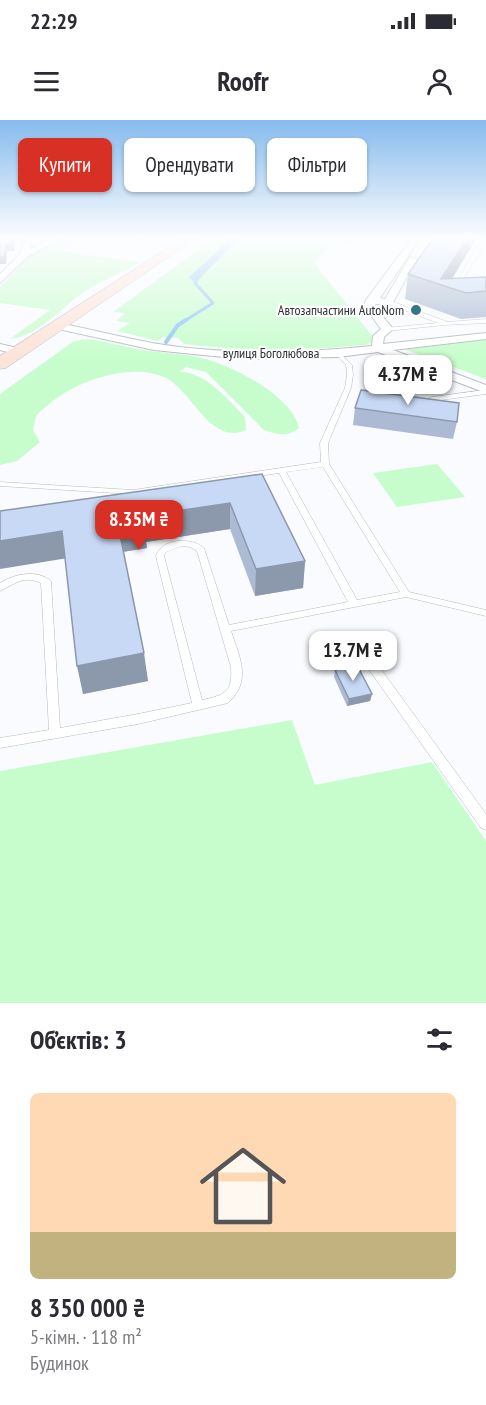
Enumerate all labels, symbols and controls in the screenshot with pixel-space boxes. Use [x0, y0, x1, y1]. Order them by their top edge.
text: 22:29 [30, 7, 78, 35]
text: Roofr [217, 64, 269, 98]
icon: menu [30, 65, 63, 98]
icon: person [423, 65, 456, 98]
chip: Купити [18, 138, 112, 192]
chip: Орендувати [124, 138, 255, 192]
chip: Фільтри [267, 138, 367, 192]
place label: Автозапчастини AutoNom [278, 301, 404, 319]
marker: Автозапчастини AutoNom [409, 303, 423, 317]
street label: вулиця Боголюбова [223, 344, 319, 362]
pin: 4.37M ₴ [353, 355, 463, 406]
text: 4.37M ₴ [378, 361, 438, 387]
pin: 8.35M ₴ [84, 500, 194, 551]
text: 8.35M ₴ [109, 506, 169, 532]
pin: 13.7M ₴ [298, 631, 408, 682]
text: 13.7M ₴ [323, 637, 383, 663]
text: Об’єктів: 3 [30, 1023, 127, 1056]
icon: filters [423, 1023, 456, 1056]
icon: home [189, 1132, 297, 1240]
text: 8 350 000 ₴ [30, 1291, 145, 1324]
text: 5-кімн. · 118 m² [30, 1324, 142, 1350]
text: Будинок [30, 1350, 89, 1376]

